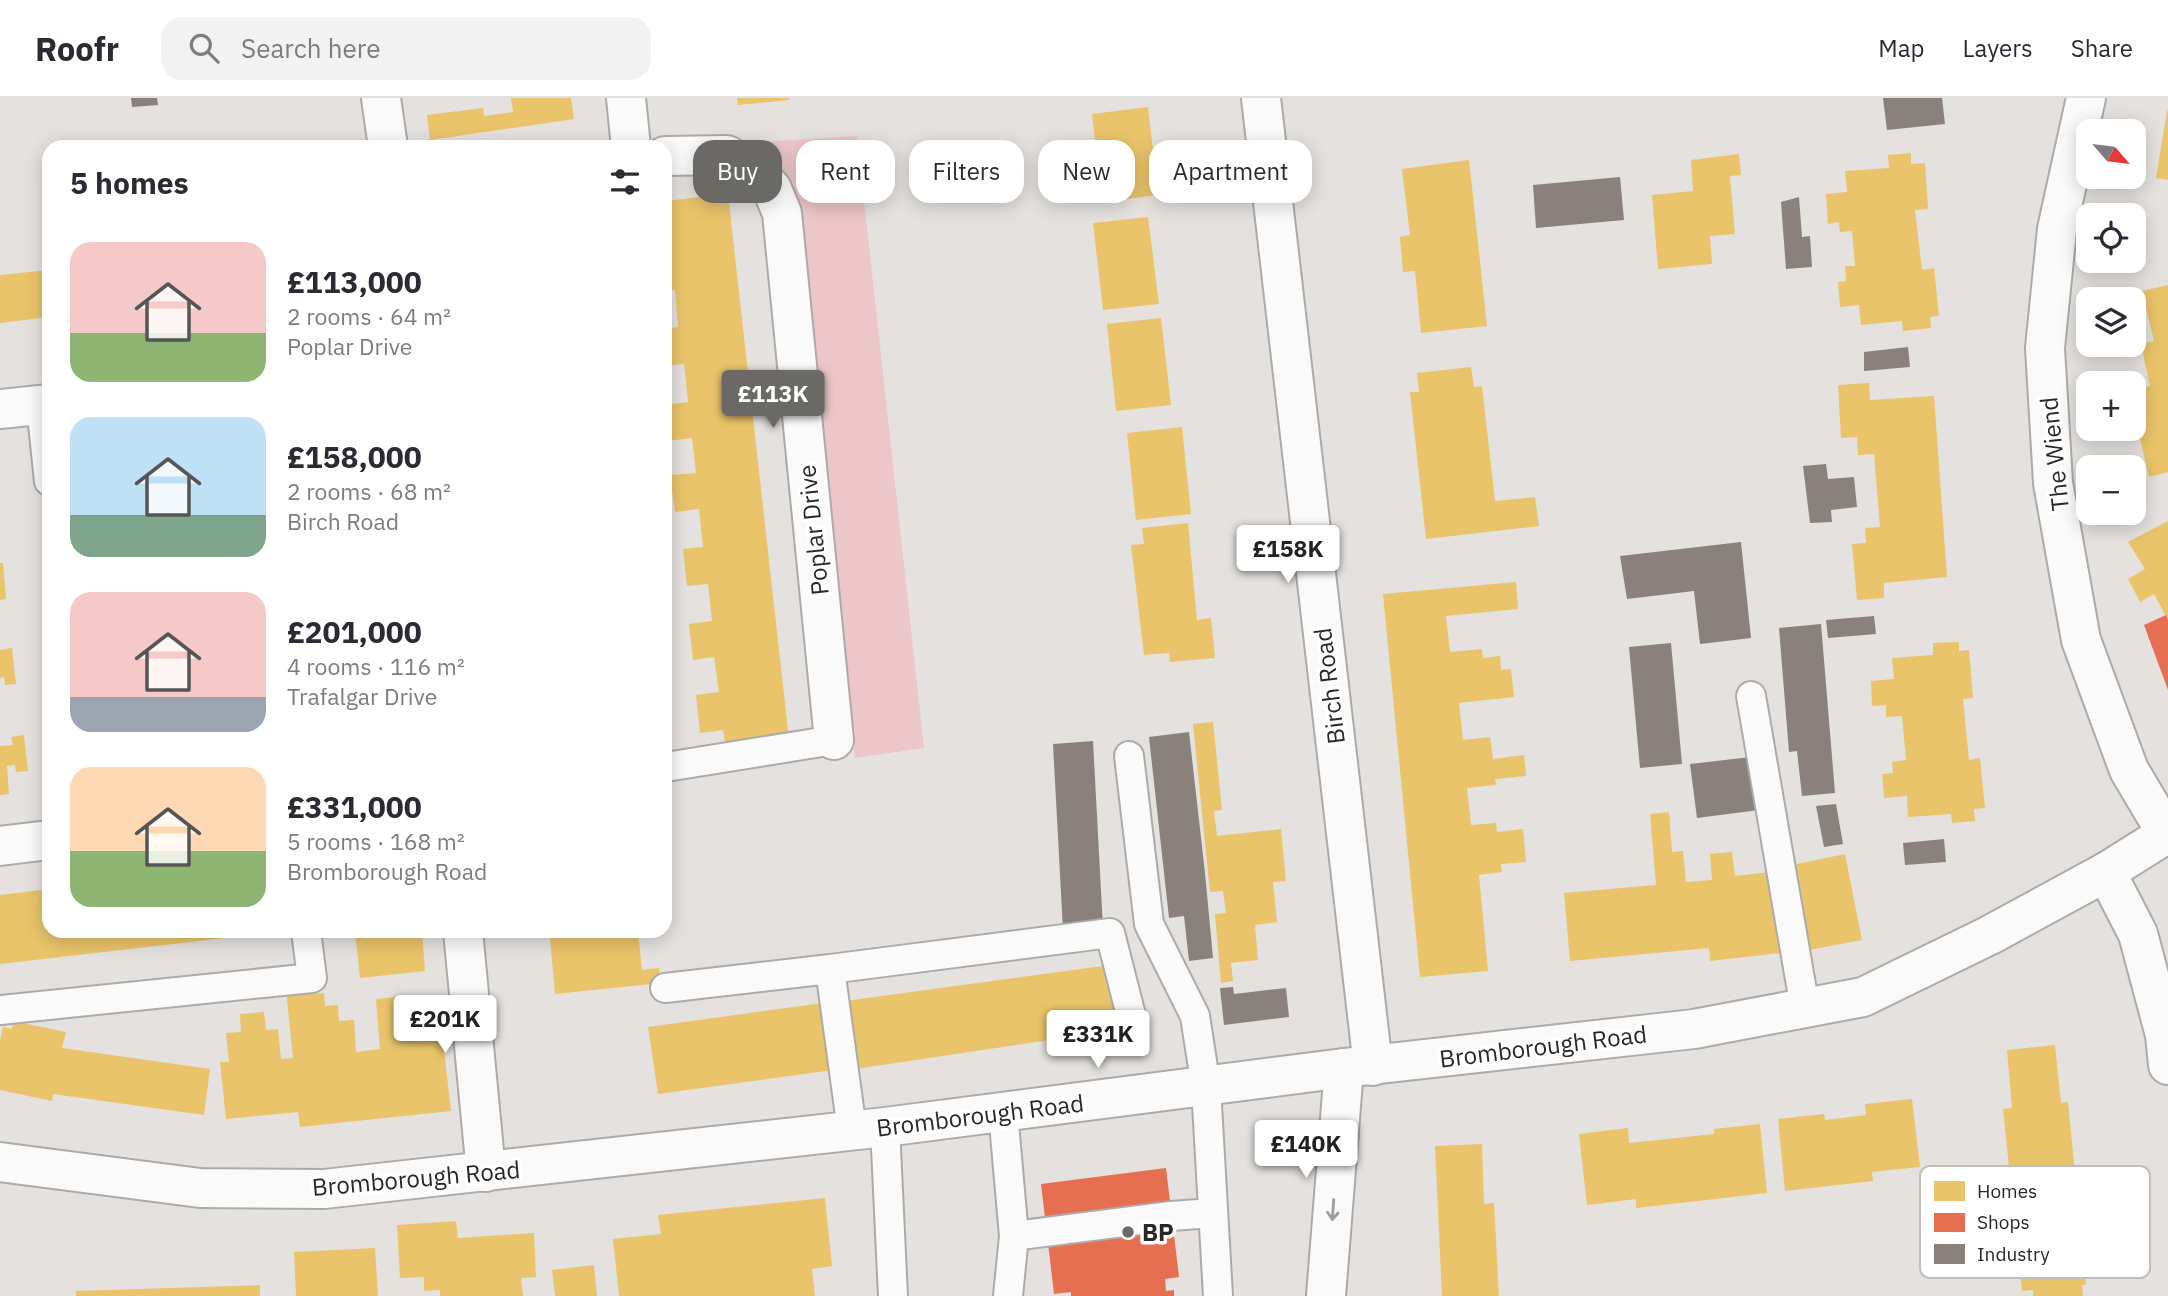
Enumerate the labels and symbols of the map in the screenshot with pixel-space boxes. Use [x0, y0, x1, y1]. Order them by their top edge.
north arrow [2076, 119, 2146, 189]
pin: £113K [724, 370, 822, 430]
street label: The Wiend [2032, 395, 2076, 513]
street label: Poplar Drive [790, 463, 836, 597]
pin: £158K [1239, 526, 1337, 585]
street label: Birch Road [1306, 626, 1352, 746]
pin: £201K [396, 996, 494, 1055]
pin: £331K [1049, 1010, 1147, 1070]
street label: Bromborough Road [1437, 1017, 1649, 1075]
street label: Bromborough Road [874, 1086, 1086, 1144]
pin: £140K [1257, 1121, 1355, 1180]
street label: Bromborough Road [310, 1153, 522, 1203]
legend [1920, 1166, 2150, 1278]
text: Homes [1977, 1179, 2037, 1203]
one-way arrow [1326, 1198, 1339, 1220]
text: Shops [1977, 1210, 2030, 1234]
place label: BP [1142, 1216, 1174, 1248]
marker: BP [1120, 1224, 1136, 1240]
text: Industry [1977, 1242, 2050, 1266]

